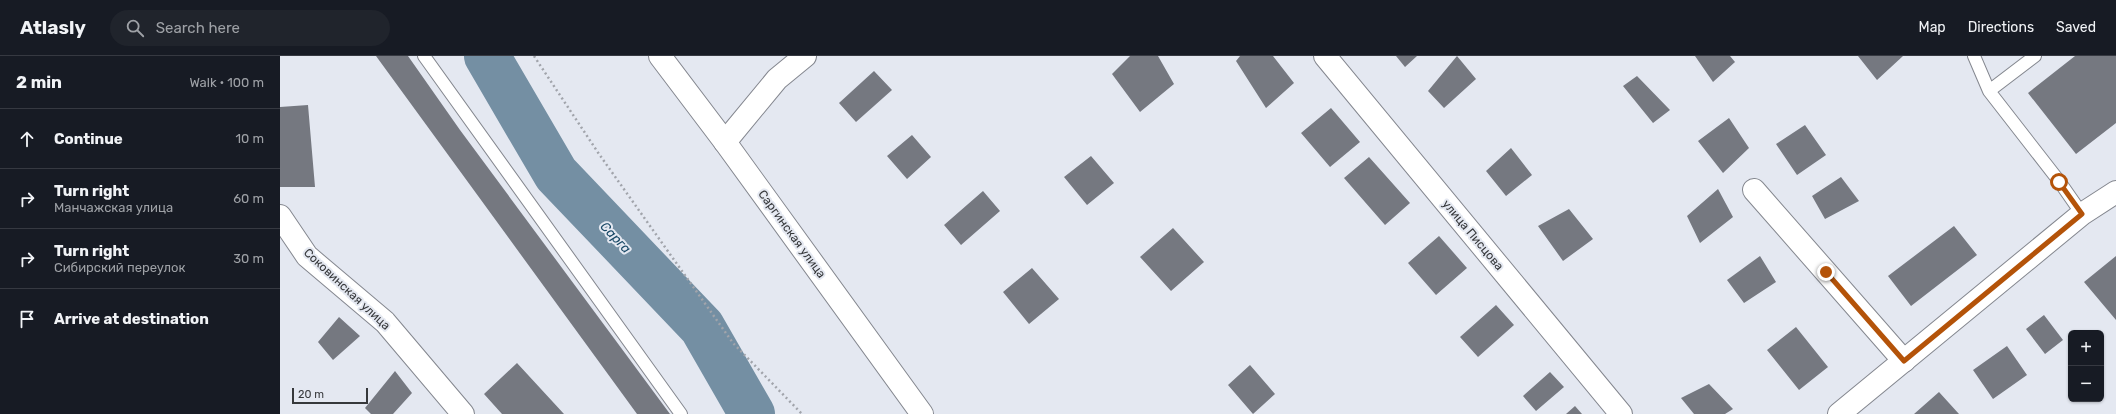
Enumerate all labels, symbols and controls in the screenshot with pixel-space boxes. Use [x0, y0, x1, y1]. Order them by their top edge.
search box [110, 10, 390, 46]
text: Atlasly [20, 16, 86, 39]
icon: search [124, 17, 146, 39]
text: Search here [156, 19, 240, 37]
text: Map [1919, 19, 1946, 36]
text: Directions [1968, 19, 2034, 36]
text: Saved [2056, 19, 2096, 36]
text: 2 min [16, 72, 62, 92]
text: Walk · 100 m [189, 75, 264, 90]
icon: ahead [16, 128, 38, 150]
text: Continue [54, 130, 123, 148]
text: 10 m [235, 131, 264, 146]
route start [2050, 173, 2068, 191]
text: Turn right [54, 182, 129, 200]
street label: Саргинская улица [755, 187, 829, 281]
icon: right [16, 188, 38, 210]
text: 60 m [233, 191, 264, 206]
street label: улица Писцова [1439, 197, 1507, 273]
text: Манчажская улица [54, 200, 173, 215]
water label: Сарга [597, 219, 634, 256]
text: Turn right [54, 242, 129, 260]
street label: Соковинская улица [301, 245, 393, 333]
icon: right [16, 248, 38, 270]
text: 30 m [233, 251, 264, 266]
text: Сибирский переулок [54, 260, 185, 275]
route end [1817, 263, 1835, 281]
icon: arrive [16, 308, 38, 330]
text: Arrive at destination [54, 310, 209, 328]
map controls [2068, 330, 2104, 402]
button: + [2068, 330, 2104, 366]
button: − [2068, 366, 2104, 402]
scale bar [292, 386, 368, 405]
text: 20 m [298, 388, 324, 401]

